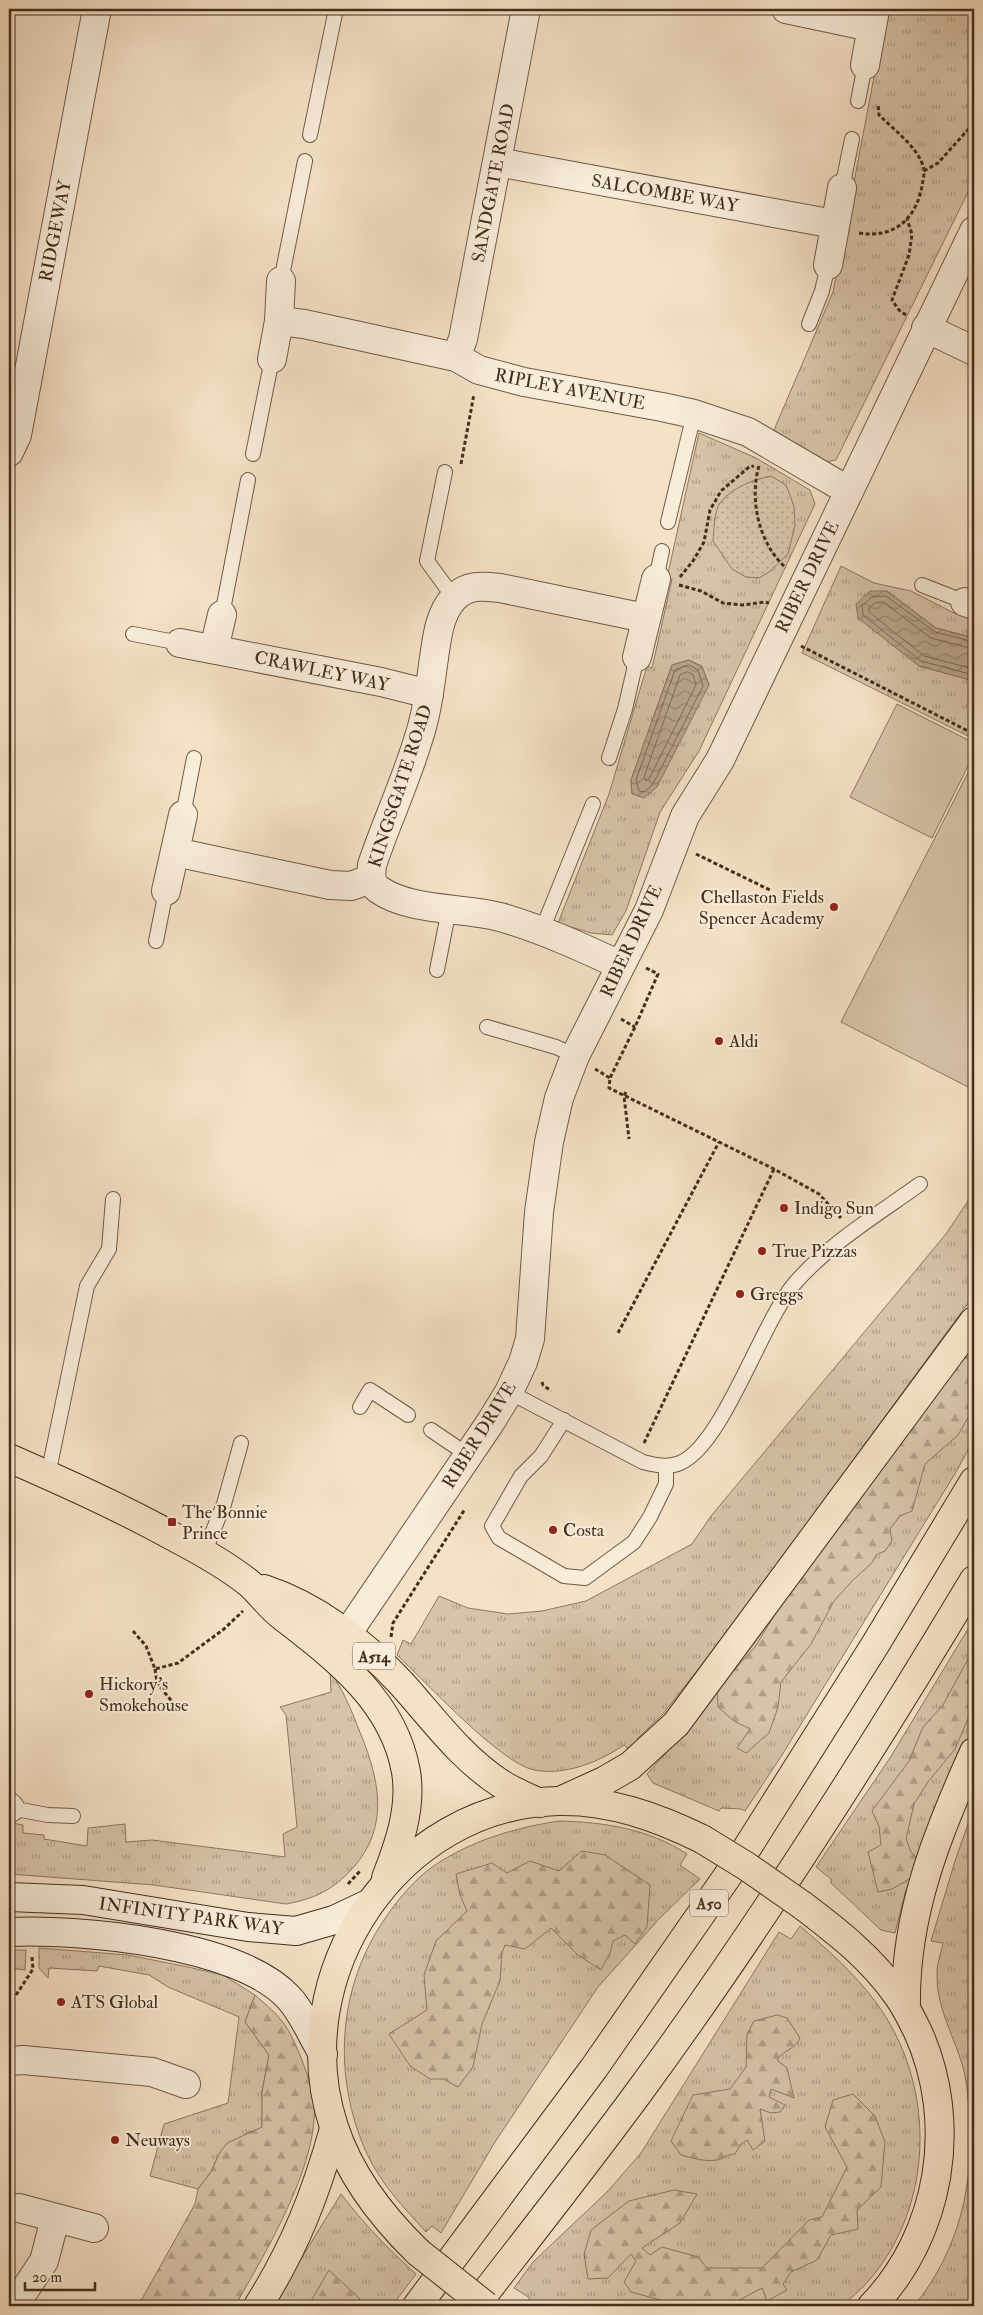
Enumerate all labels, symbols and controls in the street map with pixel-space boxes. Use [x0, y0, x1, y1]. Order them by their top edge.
street label: SANDGATE ROAD [467, 102, 520, 265]
street label: SALCOMBE WAY [590, 169, 741, 218]
street label: RIDGEWAY [34, 178, 77, 284]
street label: RIPLEY AVENUE [493, 364, 647, 415]
street label: RIBER DRIVE [770, 517, 844, 637]
street label: CRAWLEY WAY [252, 646, 392, 697]
street label: KINGSGATE ROAD [363, 702, 438, 871]
street label: RIBER DRIVE [595, 881, 668, 1001]
place label: Chellaston Fields Spencer Academy [699, 886, 825, 930]
marker: Chellaston Fields Spencer Academy [828, 901, 840, 913]
place label: Aldi [728, 1030, 759, 1053]
marker: Aldi [713, 1035, 725, 1047]
place label: Indigo Sun [794, 1197, 874, 1220]
marker: Indigo Sun [778, 1202, 790, 1214]
place label: True Pizzas [772, 1240, 857, 1263]
marker: True Pizzas [756, 1245, 768, 1257]
place label: Greggs [750, 1283, 803, 1306]
marker: Greggs [734, 1288, 746, 1300]
street label: RIBER DRIVE [437, 1378, 521, 1493]
place label: The Bonnie Prince [182, 1501, 268, 1545]
marker: The Bonnie Prince [166, 1516, 178, 1528]
place label: Costa [563, 1519, 605, 1542]
marker: Costa [547, 1524, 559, 1536]
road number: A514 [353, 1642, 395, 1670]
place label: Hickory's Smokehouse [99, 1673, 189, 1717]
marker: Hickory's Smokehouse [83, 1688, 95, 1700]
road number: A50 [690, 1890, 728, 1916]
street label: INFINITY PARK WAY [97, 1892, 285, 1941]
place label: ATS Global [70, 1991, 159, 2014]
marker: ATS Global [55, 1996, 67, 2008]
place label: Neuways [125, 2129, 190, 2152]
marker: Neuways [109, 2134, 121, 2146]
scale bar [25, 2260, 95, 2292]
text: 20 m [32, 2268, 62, 2287]

